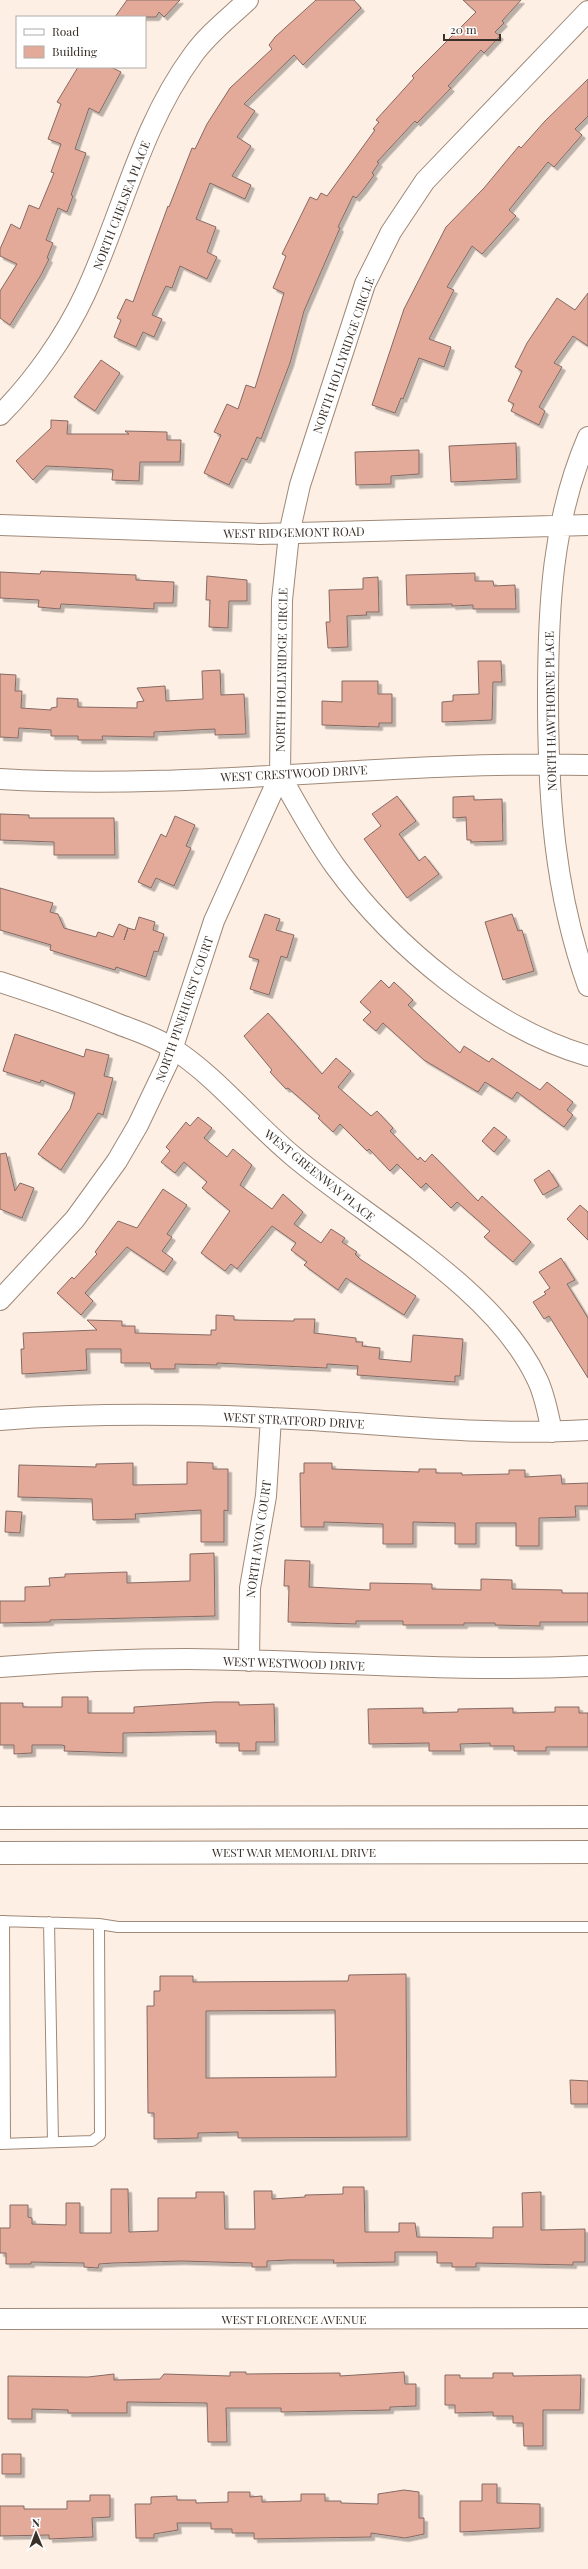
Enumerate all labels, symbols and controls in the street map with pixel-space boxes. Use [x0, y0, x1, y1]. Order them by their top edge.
legend [16, 16, 146, 68]
scale bar [444, 16, 500, 42]
text: 20 m [450, 21, 477, 37]
text: Road [52, 23, 79, 39]
text: Building [52, 43, 98, 59]
street label: NORTH CHELSEA PLACE [89, 138, 153, 272]
street label: NORTH HOLLYRIDGE CIRCLE [309, 275, 377, 435]
street label: WEST RIDGEMONT ROAD [222, 523, 365, 541]
street label: NORTH HOLLYRIDGE CIRCLE [272, 588, 290, 752]
street label: NORTH HAWTHORNE PLACE [541, 631, 559, 791]
street label: WEST CRESTWOOD DRIVE [219, 761, 368, 785]
street label: NORTH PINEHURST COURT [151, 933, 217, 1084]
street label: WEST GREENWAY PLACE [261, 1125, 379, 1225]
street label: WEST STRATFORD DRIVE [222, 1408, 365, 1432]
street label: NORTH AVON COURT [242, 1478, 274, 1599]
street label: WEST WESTWOOD DRIVE [222, 1652, 365, 1673]
street label: WEST WAR MEMORIAL DRIVE [211, 1844, 376, 1860]
street label: WEST FLORENCE AVENUE [221, 2311, 366, 2327]
north arrow [16, 2513, 56, 2553]
text: N [32, 2515, 40, 2530]

